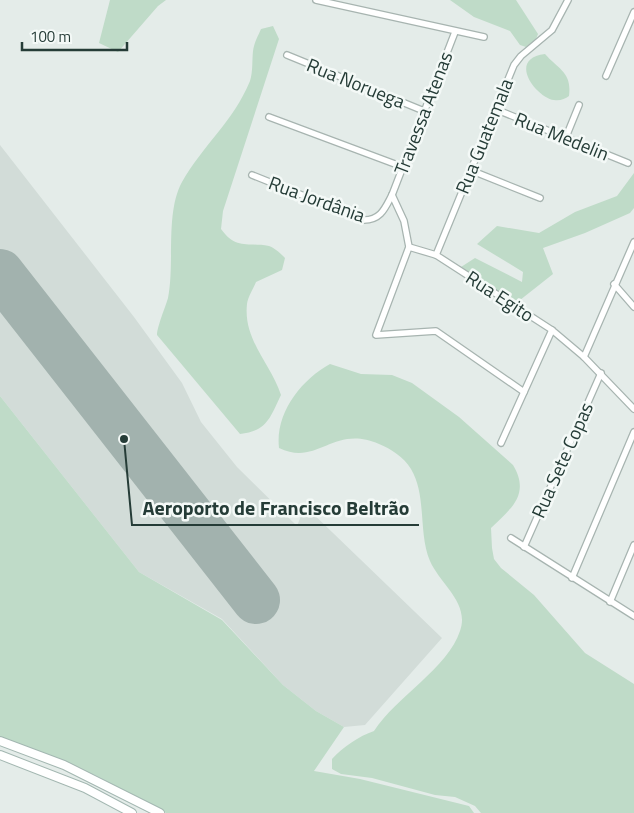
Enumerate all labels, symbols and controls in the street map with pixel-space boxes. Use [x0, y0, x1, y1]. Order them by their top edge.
scale bar [22, 20, 128, 52]
text: 100 m [30, 25, 71, 48]
street label: Travessa Atenas [386, 47, 459, 179]
street label: Rua Noruega [303, 50, 410, 116]
street label: Rua Guatemala [447, 73, 520, 198]
street label: Rua Medelin [511, 103, 614, 168]
street label: Rua Jordânia [265, 168, 370, 230]
street label: Rua Egito [460, 263, 540, 329]
street label: Rua Sete Copas [523, 397, 600, 522]
callout: Aeroporto de Francisco Beltrão [132, 490, 419, 525]
text: Aeroporto de Francisco Beltrão [143, 492, 409, 523]

